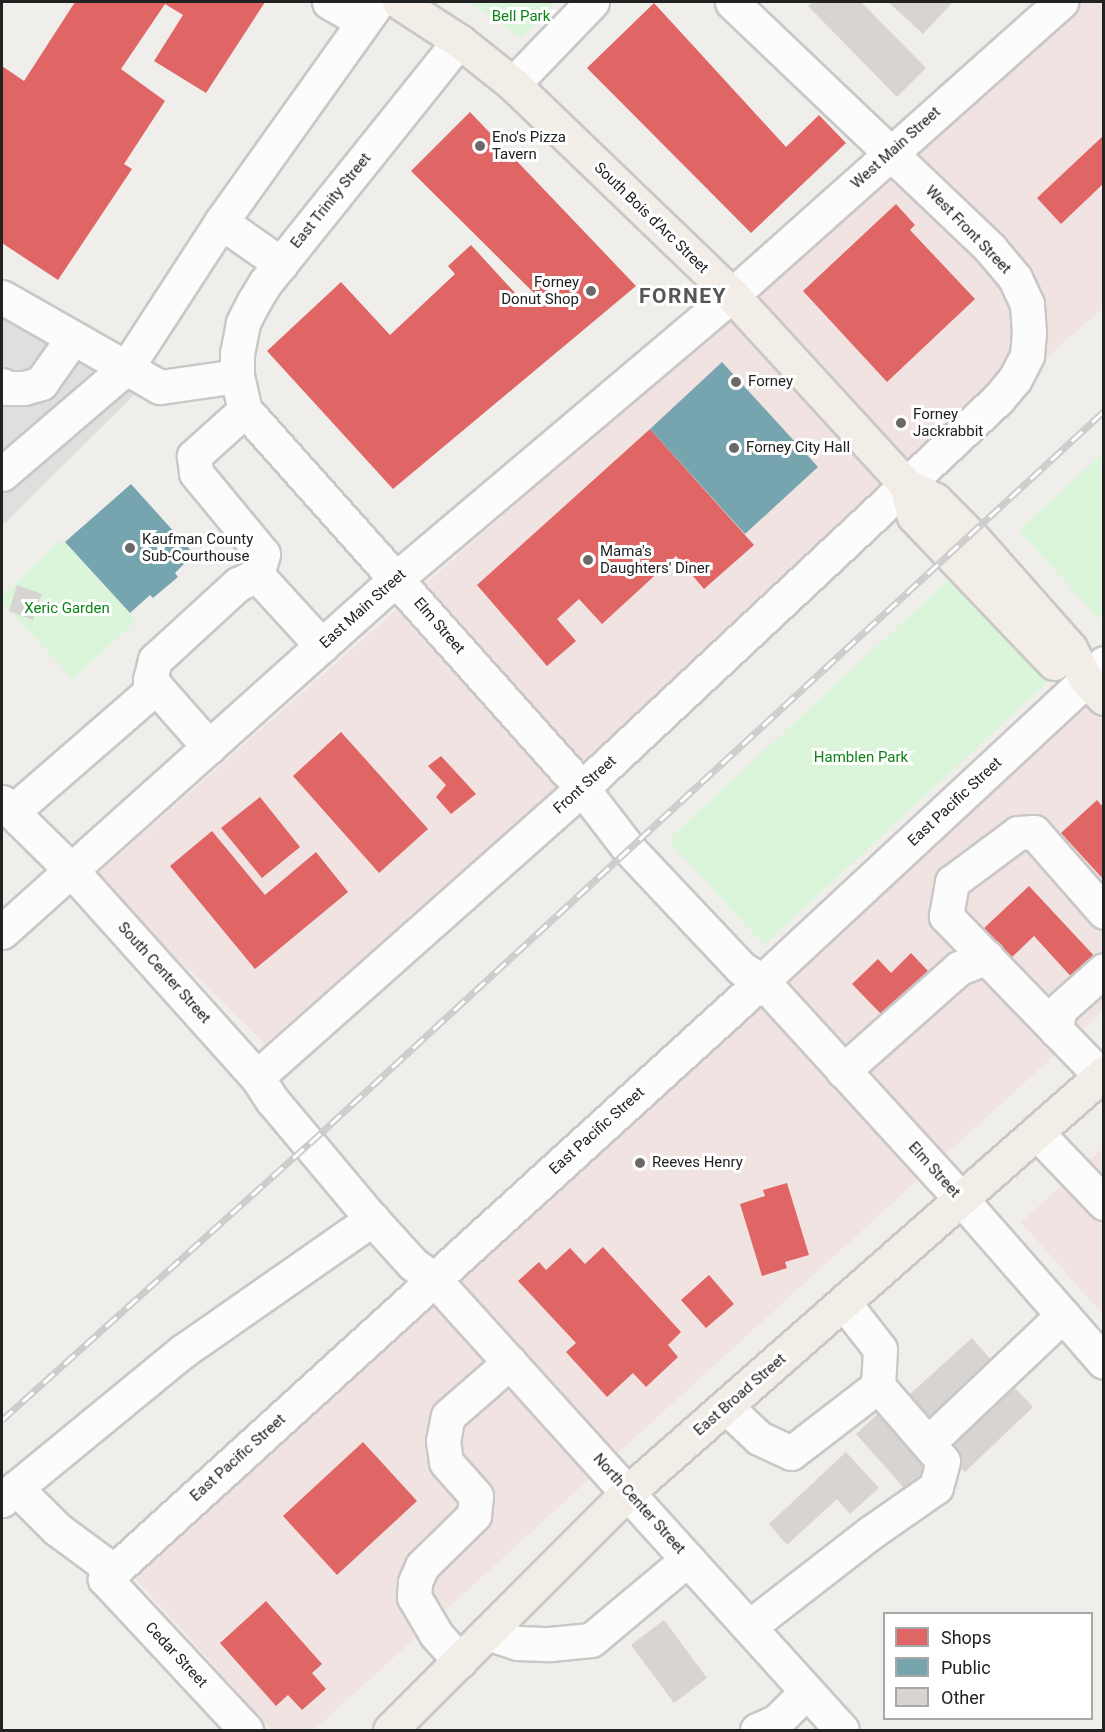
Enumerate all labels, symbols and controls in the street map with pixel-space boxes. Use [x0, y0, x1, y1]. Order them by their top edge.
park label: Bell Park [492, 8, 550, 26]
street label: West Main Street [848, 103, 944, 193]
place label: Eno's Pizza Tavern [492, 128, 566, 163]
marker: Eno's Pizza Tavern [473, 139, 487, 153]
street label: East Trinity Street [287, 150, 375, 252]
street label: South Bois d'Arc Street [590, 159, 712, 277]
street label: West Front Street [921, 182, 1015, 278]
place label: Forney Donut Shop [501, 273, 579, 308]
district label: FORNEY [639, 283, 727, 309]
marker: Forney Donut Shop [584, 284, 598, 298]
place label: Forney [748, 373, 793, 391]
marker: Forney [729, 375, 743, 389]
place label: Forney Jackrabbit [913, 405, 983, 440]
marker: Forney Jackrabbit [894, 416, 908, 430]
place label: Forney City Hall [746, 439, 850, 457]
marker: Forney City Hall [727, 441, 741, 455]
place label: Kaufman County Sub-Courthouse [142, 530, 253, 565]
marker: Kaufman County Sub-Courthouse [123, 541, 137, 555]
place label: Mama's Daughters' Diner [600, 542, 710, 577]
marker: Mama's Daughters' Diner [581, 553, 595, 567]
street label: East Main Street [316, 566, 410, 652]
street label: Elm Street [410, 594, 468, 658]
park label: Xeric Garden [24, 600, 110, 618]
park label: Hamblen Park [814, 749, 908, 767]
street label: Front Street [550, 752, 620, 818]
street label: East Pacific Street [904, 754, 1006, 850]
street label: South Center Street [114, 919, 214, 1027]
street label: East Pacific Street [546, 1084, 648, 1178]
street label: Elm Street [904, 1138, 964, 1202]
place label: Reeves Henry [652, 1154, 743, 1172]
marker: Reeves Henry [633, 1156, 647, 1170]
street label: East Broad Street [690, 1350, 790, 1440]
street label: East Pacific Street [187, 1411, 289, 1505]
street label: North Center Street [589, 1450, 689, 1558]
legend [883, 1612, 1093, 1720]
street label: Cedar Street [141, 1619, 211, 1691]
text: Shops [941, 1627, 991, 1648]
text: Public [941, 1657, 991, 1678]
text: Other [941, 1687, 985, 1708]

